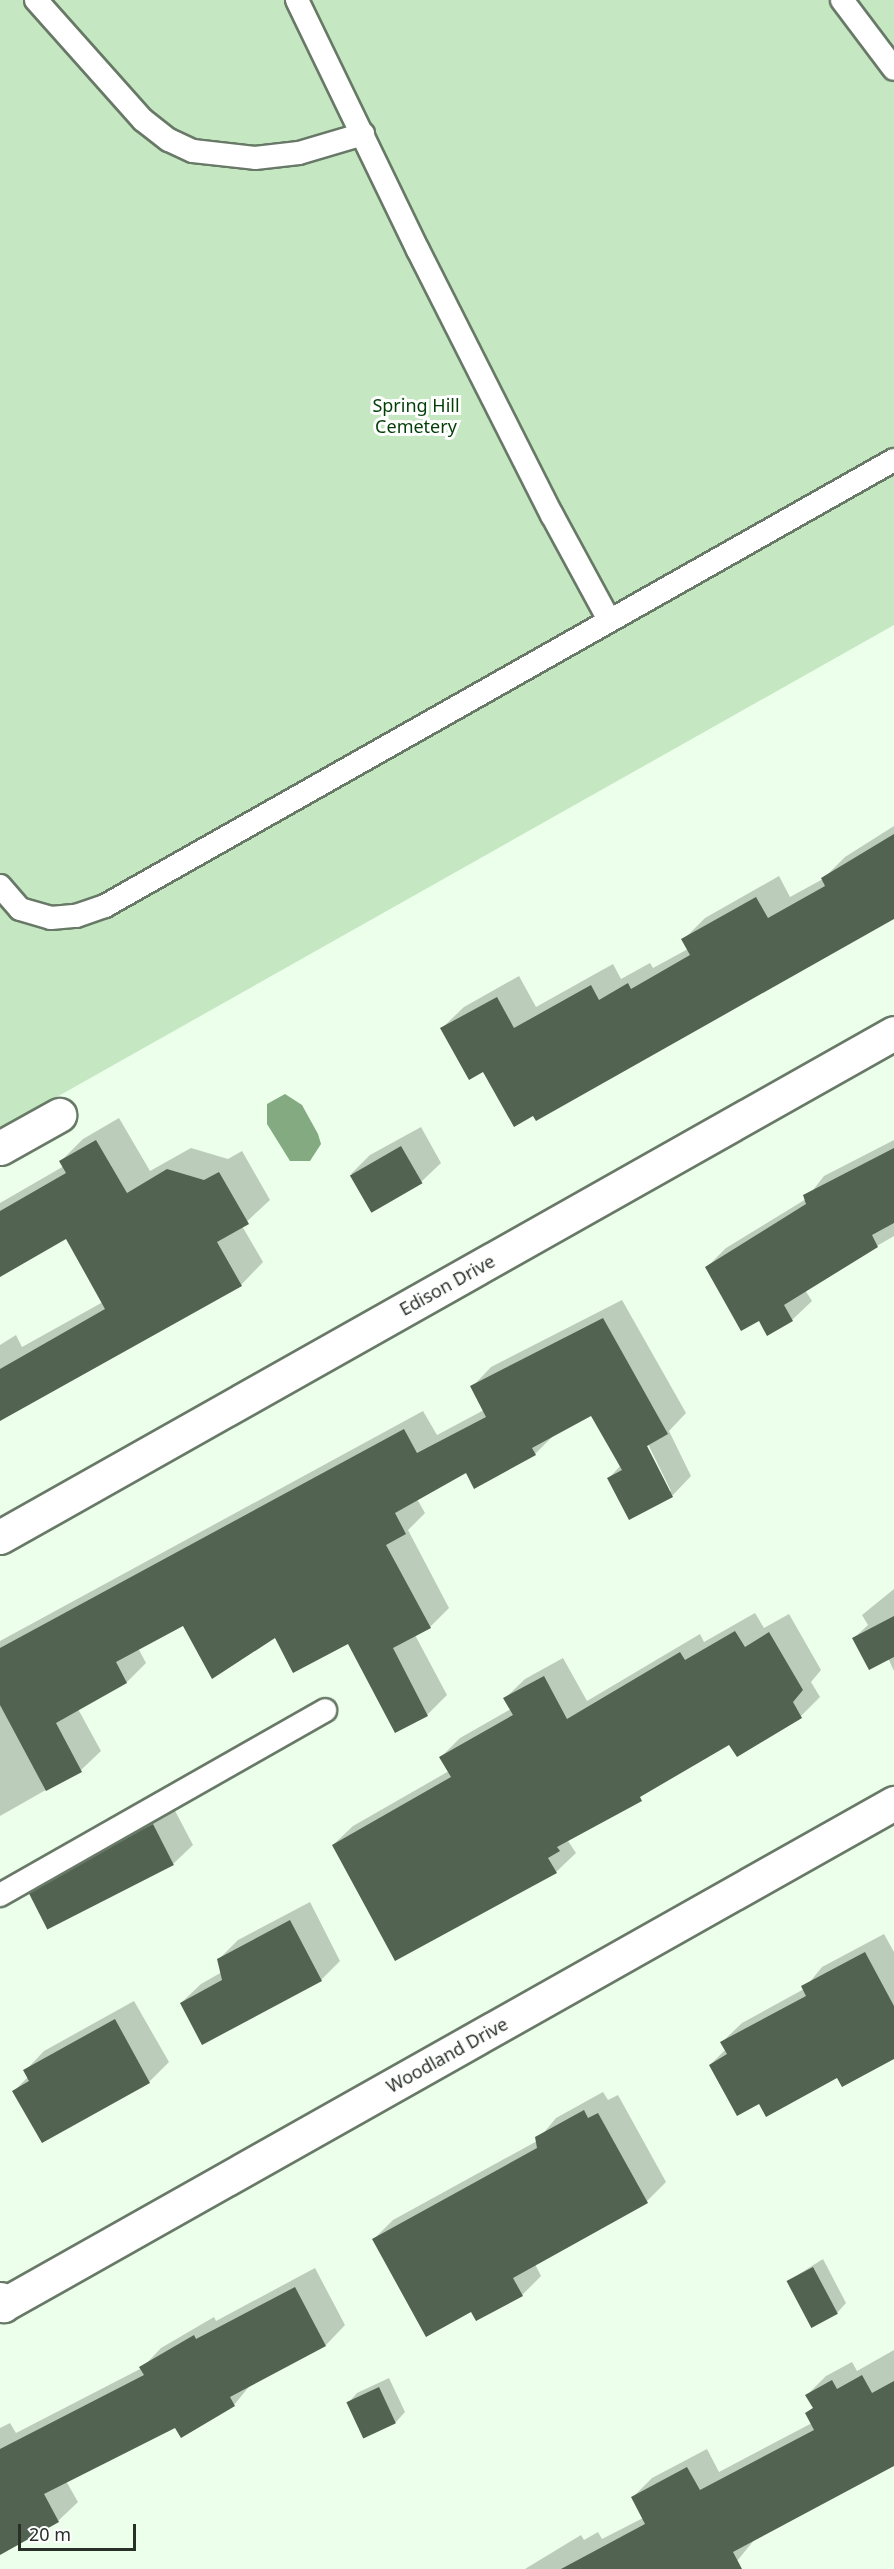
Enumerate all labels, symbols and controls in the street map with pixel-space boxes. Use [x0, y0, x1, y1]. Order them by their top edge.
park label: Spring Hill Cemetery [372, 395, 460, 438]
street label: Edison Drive [396, 1250, 498, 1320]
street label: Woodland Drive [383, 2013, 511, 2097]
scale bar [21, 2512, 140, 2550]
text: 20 m [29, 2522, 71, 2546]

